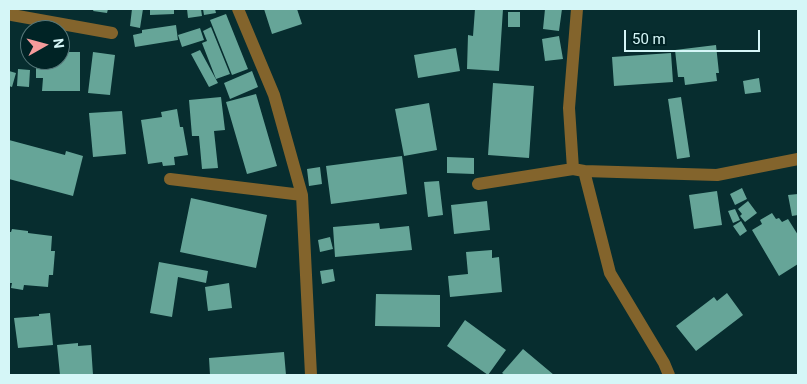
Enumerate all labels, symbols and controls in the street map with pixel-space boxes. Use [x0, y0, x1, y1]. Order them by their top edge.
north arrow [20, 20, 70, 70]
scale bar [627, 20, 763, 52]
text: 50 m [632, 30, 666, 48]
text: N [50, 37, 67, 49]

